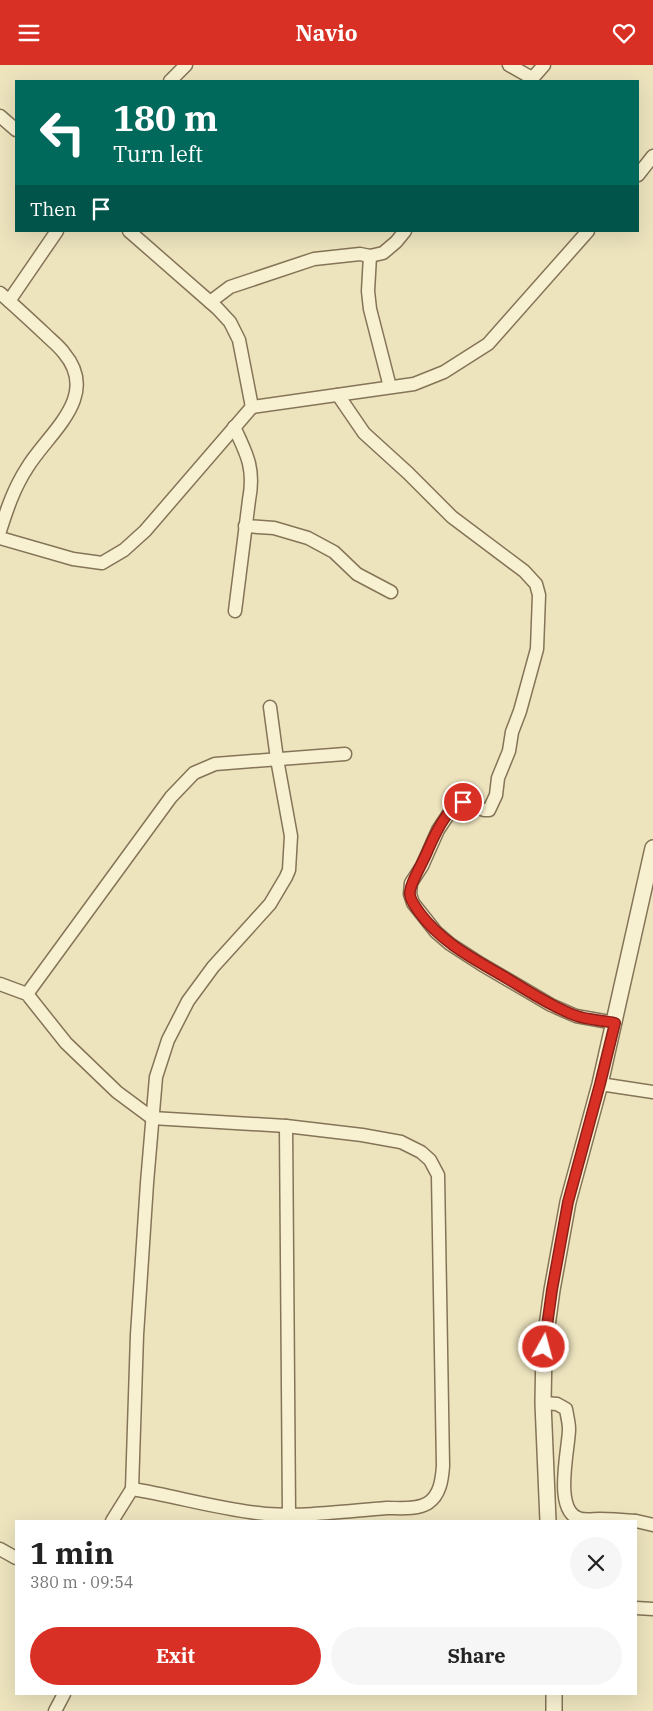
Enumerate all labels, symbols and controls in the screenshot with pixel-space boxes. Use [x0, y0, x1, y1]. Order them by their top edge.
text: Navio [296, 18, 357, 47]
icon: menu [15, 19, 43, 47]
icon: heart [610, 19, 638, 47]
text: 180 m [113, 95, 218, 141]
icon: left [30, 100, 95, 165]
text: Turn left [113, 139, 203, 168]
icon: arrive [87, 195, 115, 223]
text: Then [30, 197, 77, 221]
pin [442, 781, 484, 823]
icon: arrive [449, 788, 477, 816]
position arrow [517, 1320, 569, 1372]
text: 1 min [30, 1533, 114, 1572]
button: close [570, 1537, 622, 1589]
text: 380 m · 09:54 [30, 1572, 133, 1592]
button: Exit [30, 1627, 321, 1685]
button: Share [331, 1627, 622, 1685]

